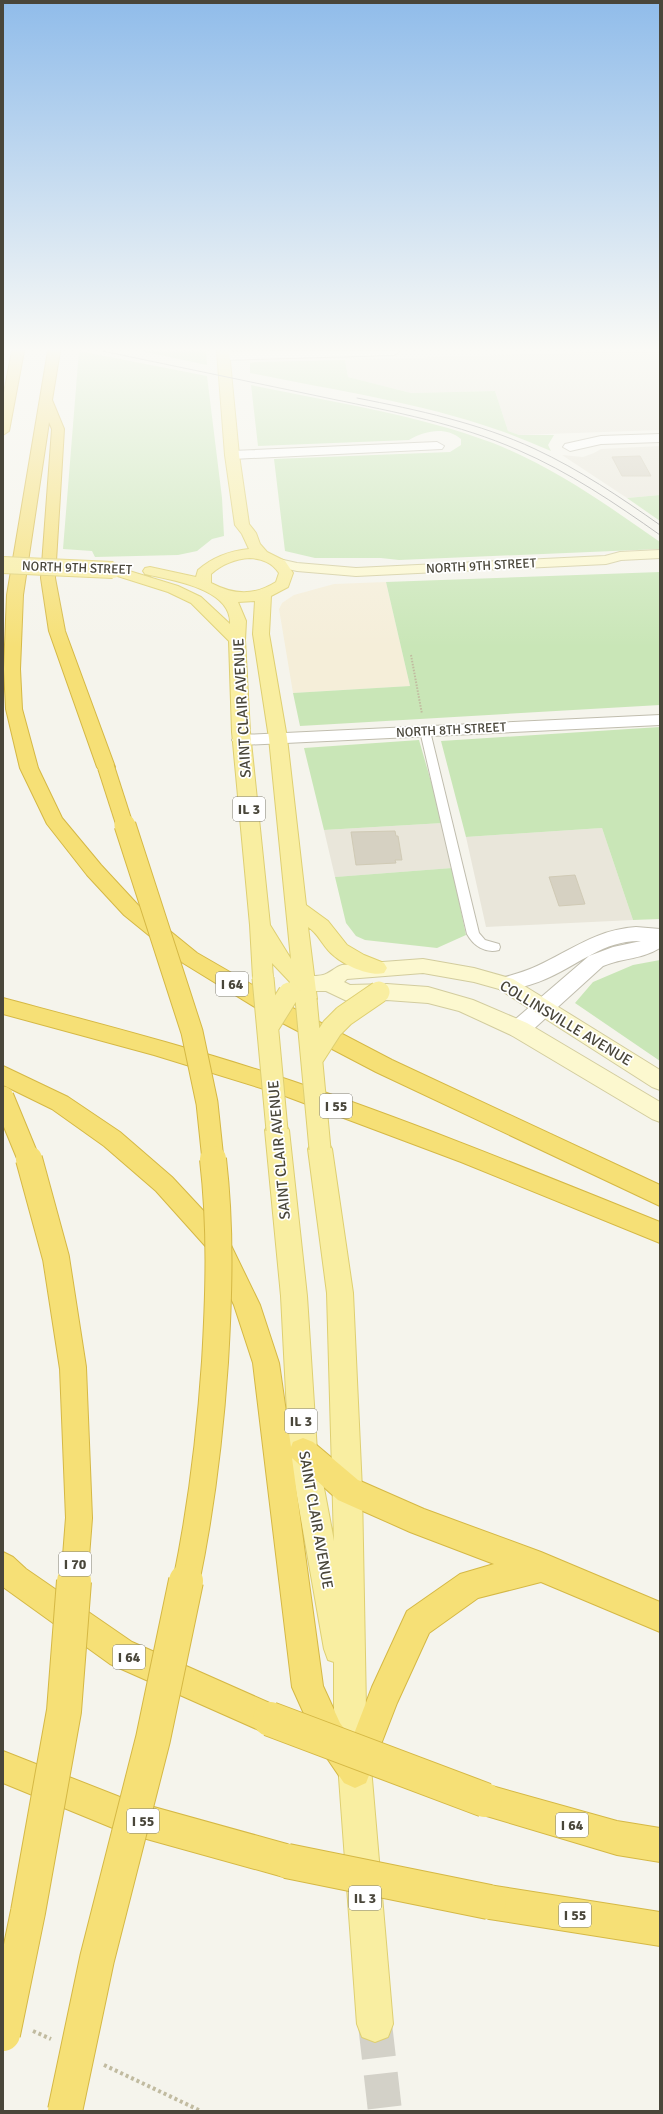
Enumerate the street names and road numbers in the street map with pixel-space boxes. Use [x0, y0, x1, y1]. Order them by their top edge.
street label: NORTH 9TH STREET [426, 555, 537, 577]
street label: NORTH 9TH STREET [22, 558, 133, 578]
street label: SAINT CLAIR AVENUE [229, 638, 255, 778]
street label: NORTH 8TH STREET [396, 719, 507, 741]
road number: IL 3 [233, 797, 265, 821]
road number: I 64 [216, 972, 248, 996]
street label: COLLINSVILLE AVENUE [497, 976, 635, 1070]
street label: SAINT CLAIR AVENUE [264, 1080, 294, 1220]
road number: I 55 [320, 1094, 352, 1118]
road number: IL 3 [285, 1409, 317, 1433]
street label: SAINT CLAIR AVENUE [295, 1450, 337, 1590]
road number: I 70 [59, 1552, 91, 1576]
road number: I 64 [113, 1645, 145, 1669]
road number: I 55 [127, 1809, 159, 1833]
road number: I 64 [556, 1813, 588, 1837]
road number: IL 3 [349, 1886, 381, 1910]
road number: I 55 [559, 1903, 591, 1927]

